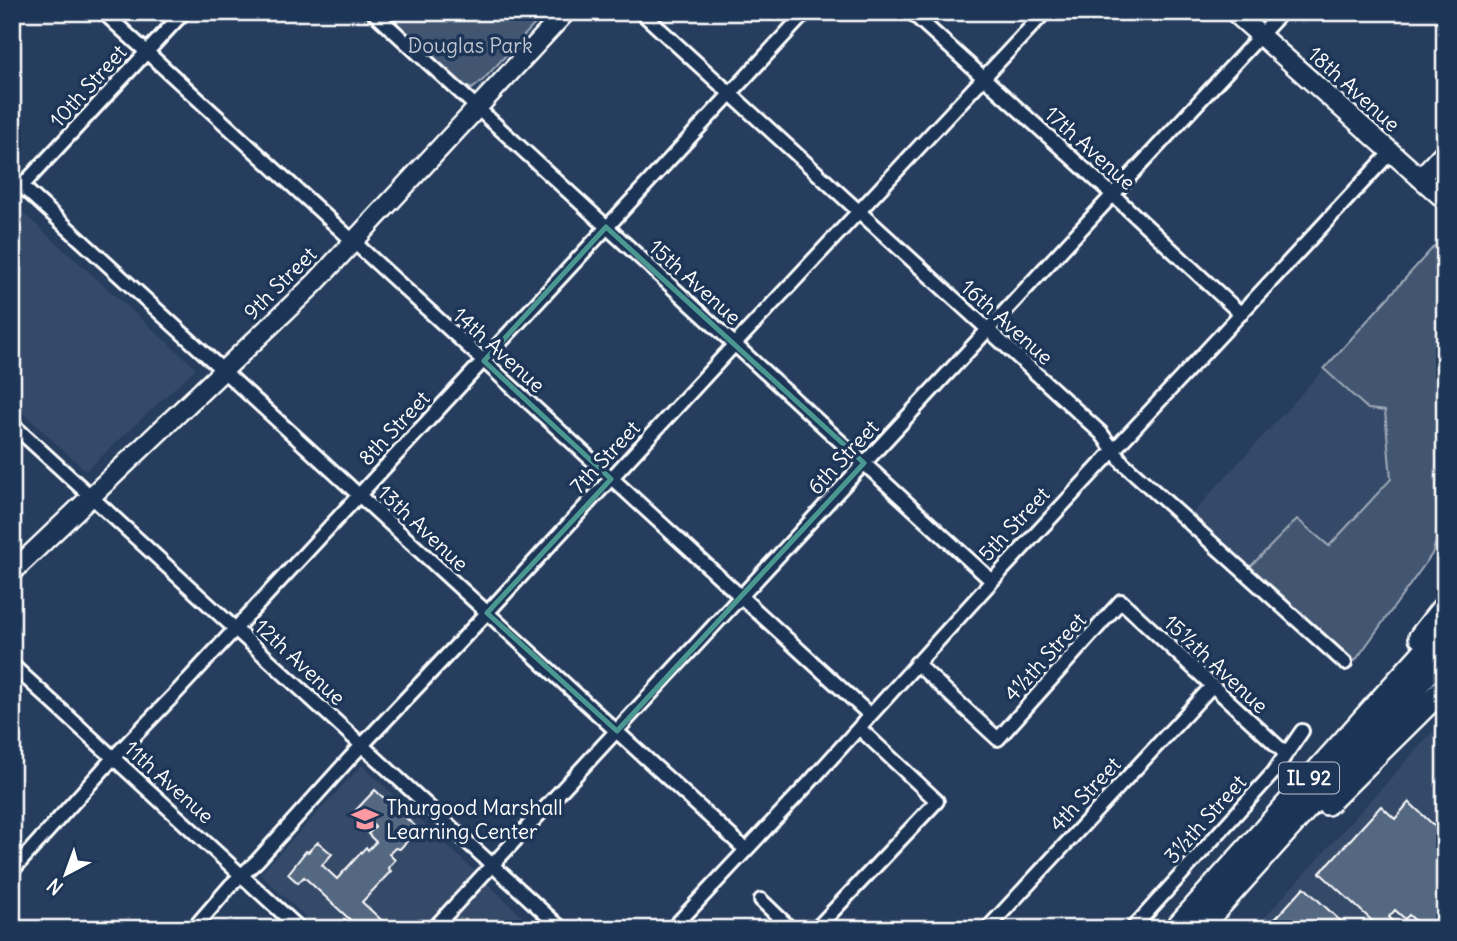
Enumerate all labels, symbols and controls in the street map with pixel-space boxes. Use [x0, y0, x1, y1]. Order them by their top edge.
park label: Douglas Park [407, 32, 533, 59]
street label: 10th Street [44, 39, 132, 133]
street label: 18th Avenue [1302, 40, 1406, 138]
street label: 17th Avenue [1039, 100, 1141, 196]
street label: 15th Avenue [643, 233, 747, 331]
street label: 9th Street [238, 241, 322, 325]
street label: 16th Avenue [955, 273, 1059, 371]
street label: 14th Avenue [447, 301, 551, 399]
street label: 8th Street [353, 385, 435, 471]
street label: 6th Street [802, 414, 884, 500]
street label: 7th Street [564, 415, 646, 499]
street label: 13th Avenue [372, 479, 474, 577]
street label: 5th Street [973, 481, 1055, 567]
street label: 4½th Street [998, 607, 1092, 707]
street label: 15½th Avenue [1158, 609, 1274, 719]
street label: 12th Avenue [249, 613, 351, 711]
street label: 11th Avenue [119, 735, 219, 829]
street label: 4th Street [1044, 751, 1126, 837]
road number: IL 92 [1279, 762, 1339, 793]
street label: 3½th Street [1158, 769, 1252, 869]
place label: Thurgood Marshall Learning Center [386, 794, 563, 845]
school or university icon: Thurgood Marshall Learning Center [350, 804, 380, 834]
north arrow [32, 839, 102, 909]
text: N [42, 873, 68, 900]

